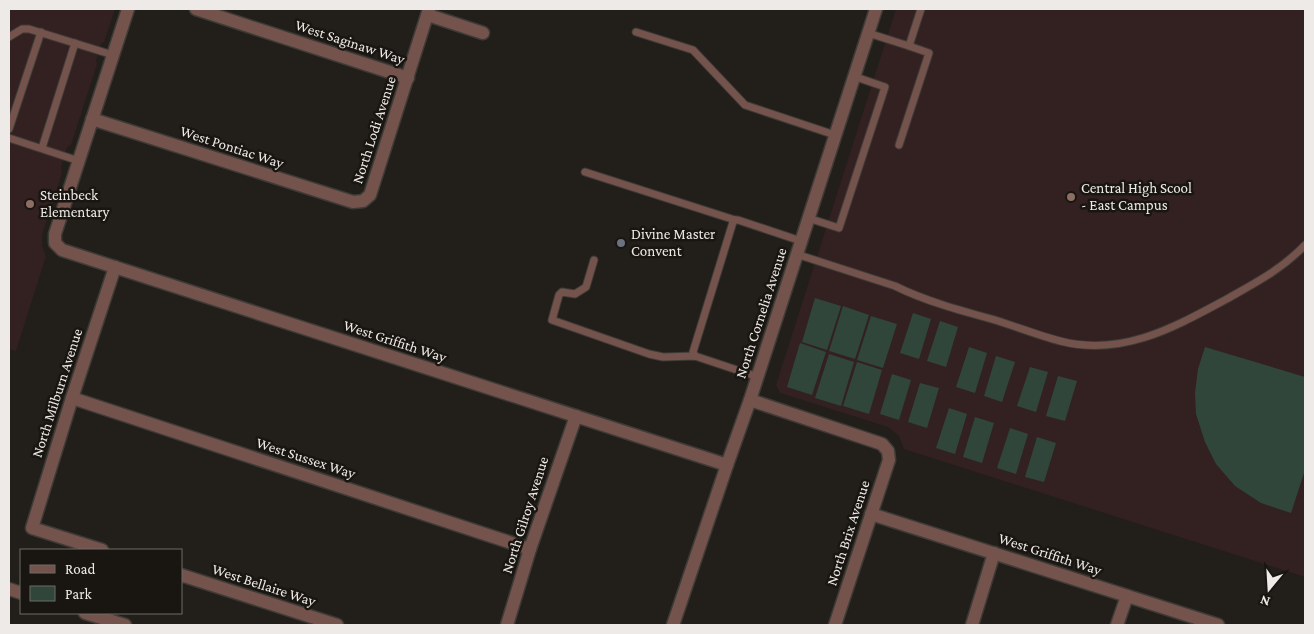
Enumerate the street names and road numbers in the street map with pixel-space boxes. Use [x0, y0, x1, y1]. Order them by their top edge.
street label: West Saginaw Way [293, 17, 407, 68]
street label: North Lodi Avenue [349, 74, 399, 186]
street label: West Pontiac Way [178, 123, 286, 172]
street label: North Cornelia Avenue [732, 245, 790, 380]
street label: West Griffith Way [341, 317, 449, 366]
street label: North Milburn Avenue [29, 326, 86, 460]
street label: West Sussex Way [254, 434, 358, 483]
street label: North Gilroy Avenue [499, 454, 553, 576]
street label: North Brix Avenue [823, 478, 873, 588]
street label: West Griffith Way [996, 530, 1104, 579]
street label: West Bellaire Way [210, 561, 318, 610]

